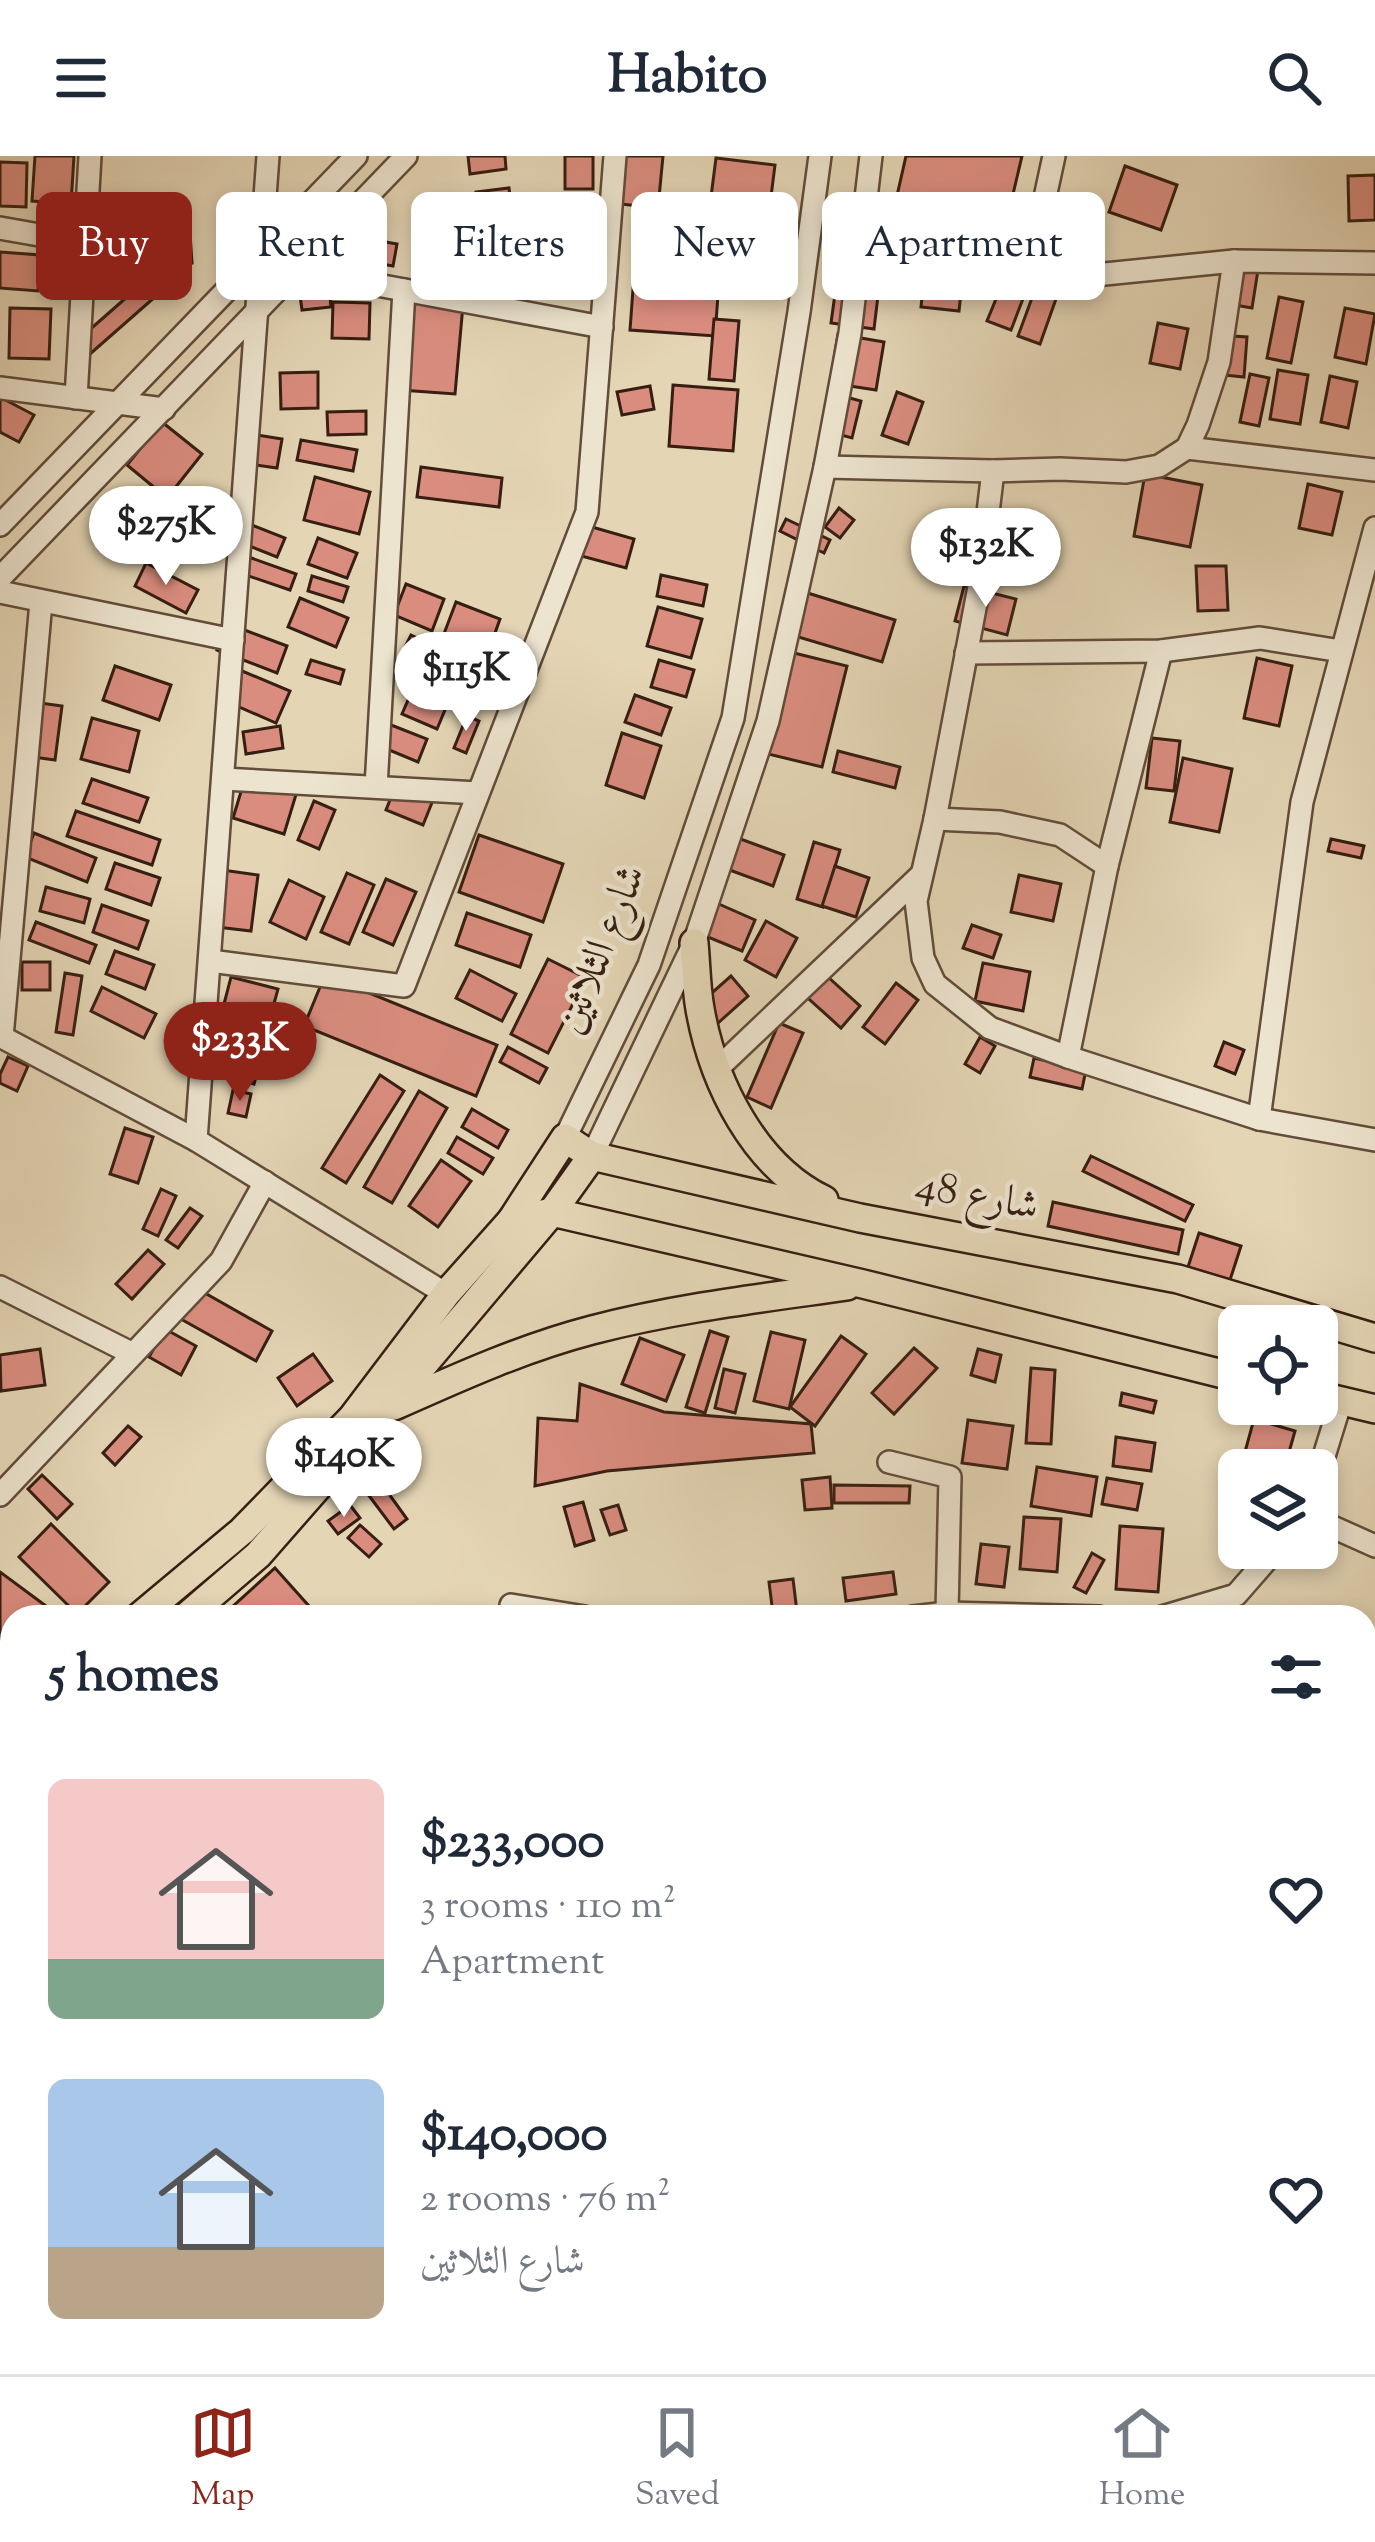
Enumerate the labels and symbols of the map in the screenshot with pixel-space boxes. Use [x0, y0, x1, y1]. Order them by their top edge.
pin: $275K [82, 486, 250, 588]
pin: $132K [902, 508, 1070, 610]
pin: $115K [382, 632, 550, 734]
street label: شارع الثلاثين [542, 856, 665, 1044]
pin: $233K [156, 1002, 324, 1104]
street label: شارع 48 [910, 1157, 1044, 1240]
pin: $140K [260, 1418, 428, 1520]

